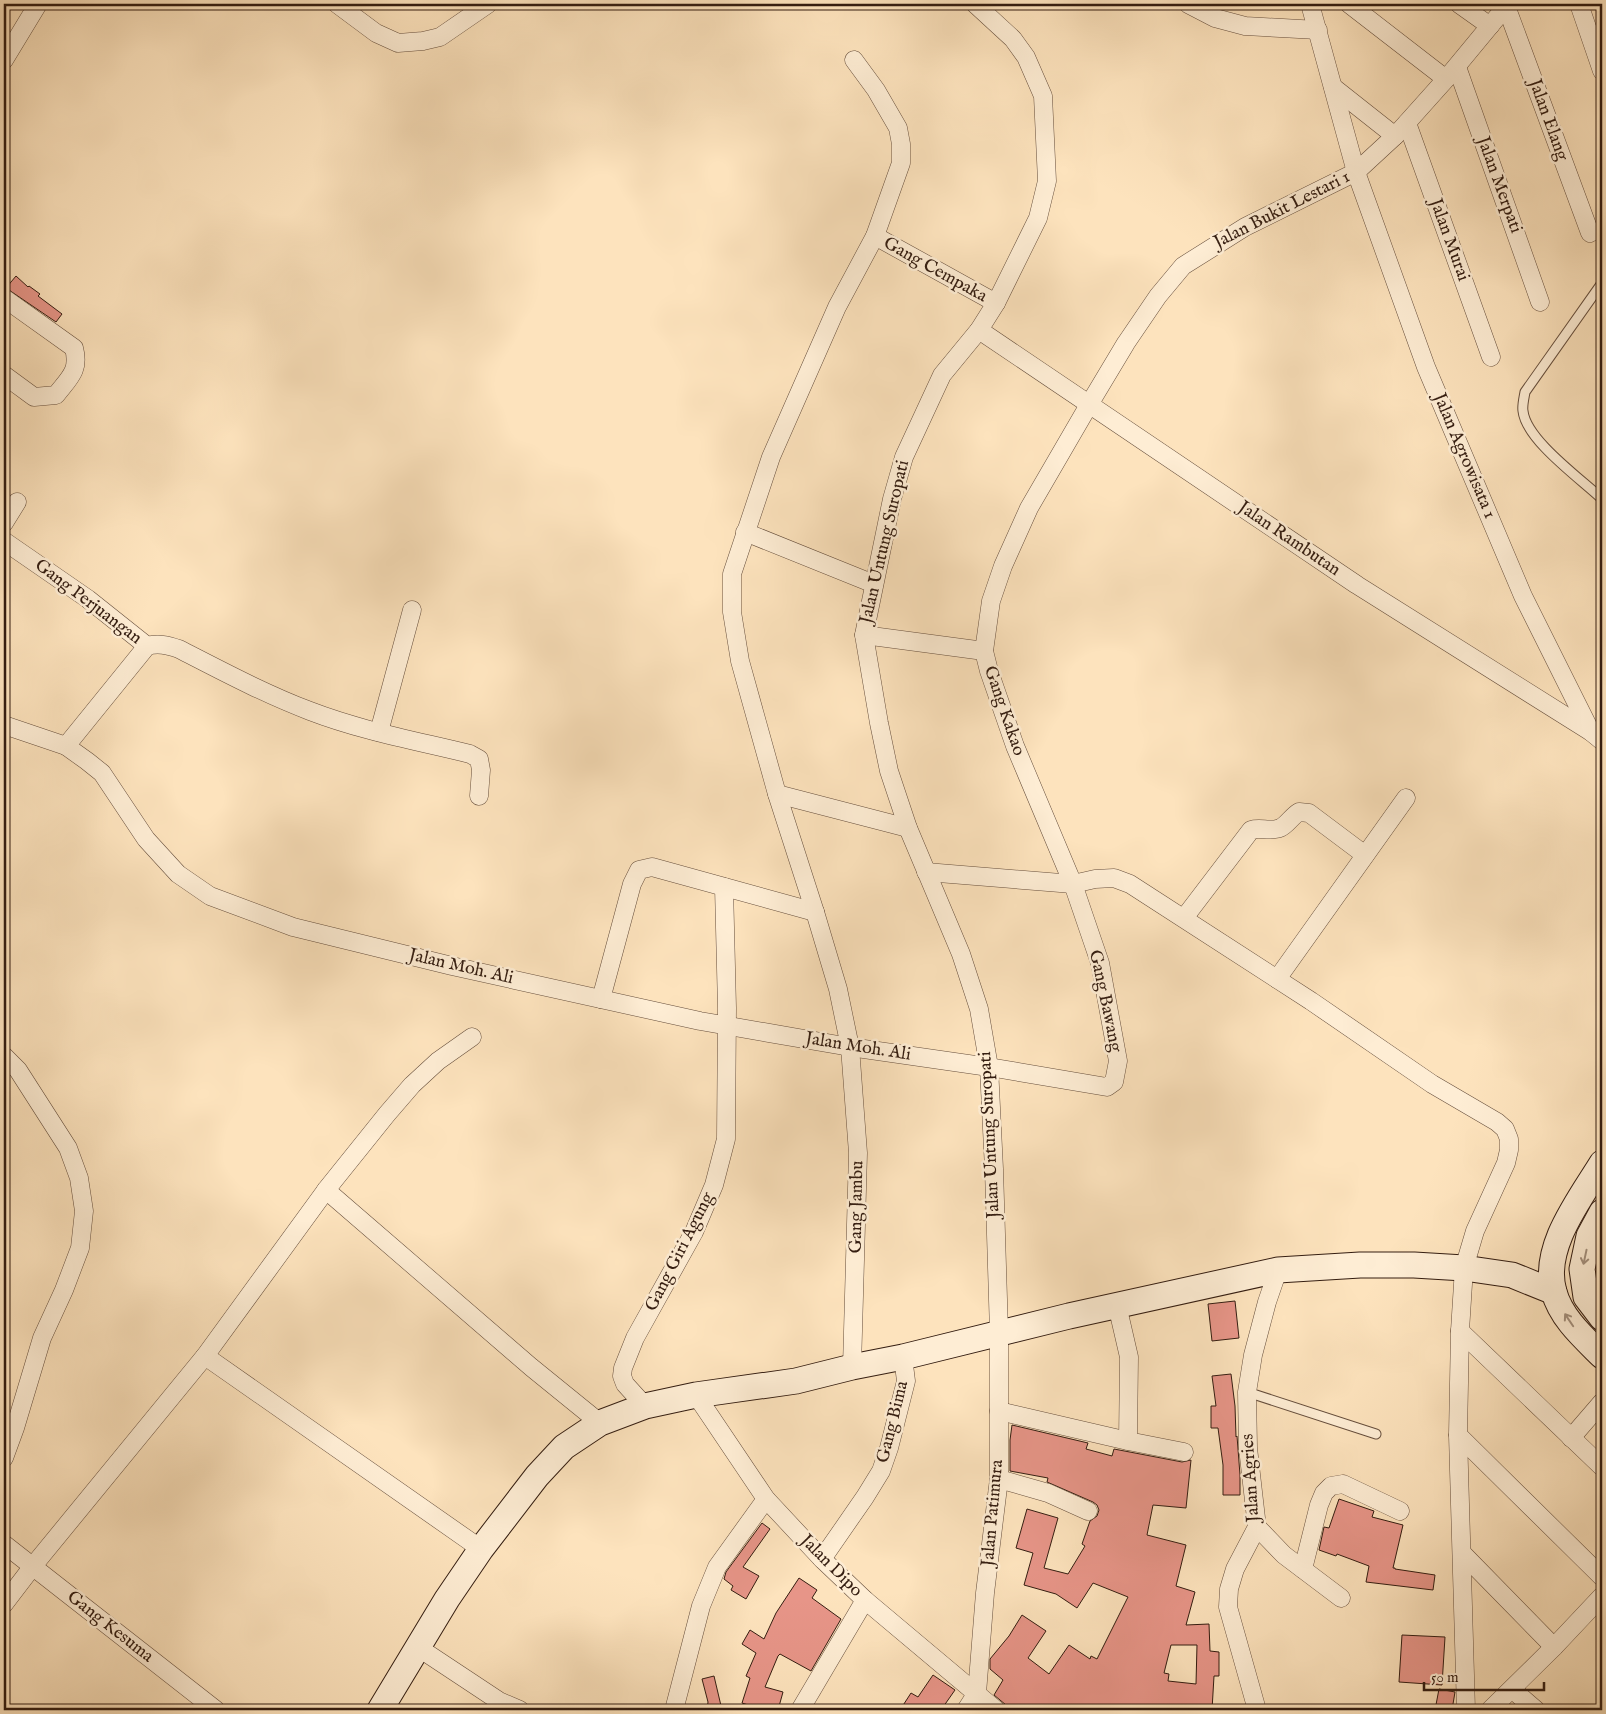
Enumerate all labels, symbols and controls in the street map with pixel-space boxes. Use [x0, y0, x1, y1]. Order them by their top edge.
street label: Jalan Elang [1522, 74, 1573, 164]
street label: Jalan Merpati [1470, 132, 1527, 237]
street label: Jalan Bukit Lestari 1 [1208, 166, 1354, 255]
street label: Jalan Murai [1423, 194, 1475, 285]
street label: Gang Cempaka [879, 232, 991, 308]
street label: Jalan Agrowisata 1 [1426, 388, 1501, 522]
street label: Jalan Untung Suropati [855, 458, 915, 628]
street label: Jalan Rambutan [1232, 495, 1345, 582]
street label: Gang Perjuangan [30, 554, 147, 650]
street label: Gang Kakao [978, 663, 1030, 759]
street label: Jalan Moh. Ali [405, 943, 516, 990]
street label: Gang Bawang [1083, 948, 1127, 1054]
street label: Jalan Moh. Ali [802, 1027, 913, 1067]
street label: Jalan Untung Suropati [974, 1051, 1006, 1221]
street label: Gang Jambu [845, 1160, 869, 1254]
street label: Gang Giri Agung [640, 1188, 720, 1315]
one-way arrow [1579, 1248, 1589, 1264]
one-way arrow [1564, 1313, 1575, 1327]
street label: Gang Bima [872, 1378, 914, 1465]
street label: Jalan Agries [1236, 1433, 1266, 1525]
street label: Jalan Patimura [977, 1458, 1009, 1570]
street label: Jalan Dipo [793, 1528, 867, 1602]
street label: Gang Kesuma [62, 1586, 158, 1668]
scale bar [1424, 1659, 1544, 1691]
text: 50 m [1431, 1668, 1459, 1687]

